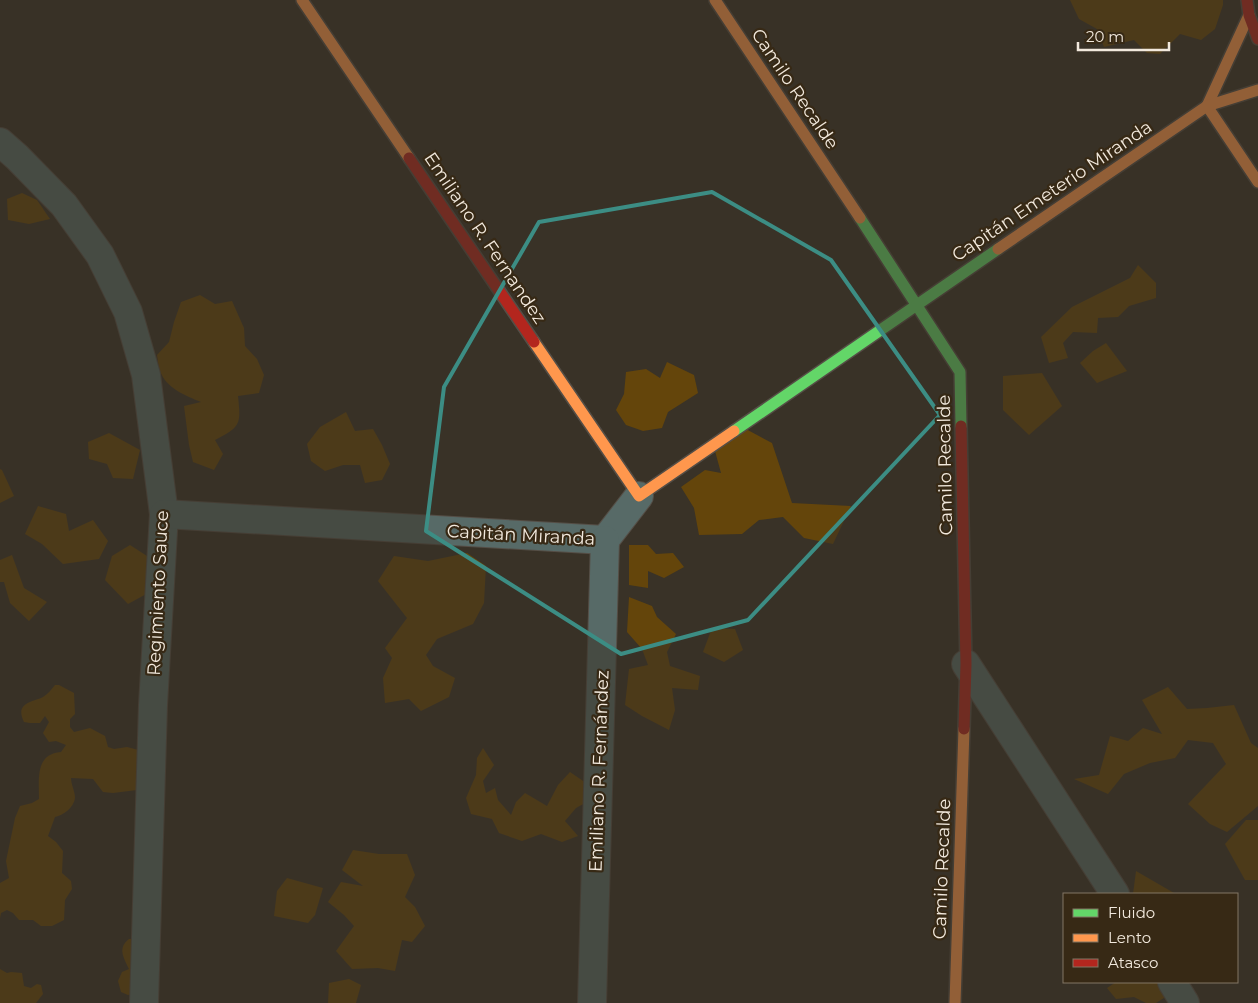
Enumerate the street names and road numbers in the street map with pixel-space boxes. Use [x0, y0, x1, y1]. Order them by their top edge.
street label: Camilo Recalde [747, 25, 843, 154]
street label: Capitán Emeterio Miranda [948, 116, 1156, 266]
street label: Emiliano R. Fernandez [419, 148, 551, 328]
street label: Camilo Recalde [933, 394, 957, 535]
street label: Regimiento Sauce [143, 510, 173, 676]
street label: Capitán Miranda [446, 520, 596, 550]
street label: Emiliano R. Fernández [584, 670, 614, 872]
street label: Camilo Recalde [929, 798, 955, 940]

